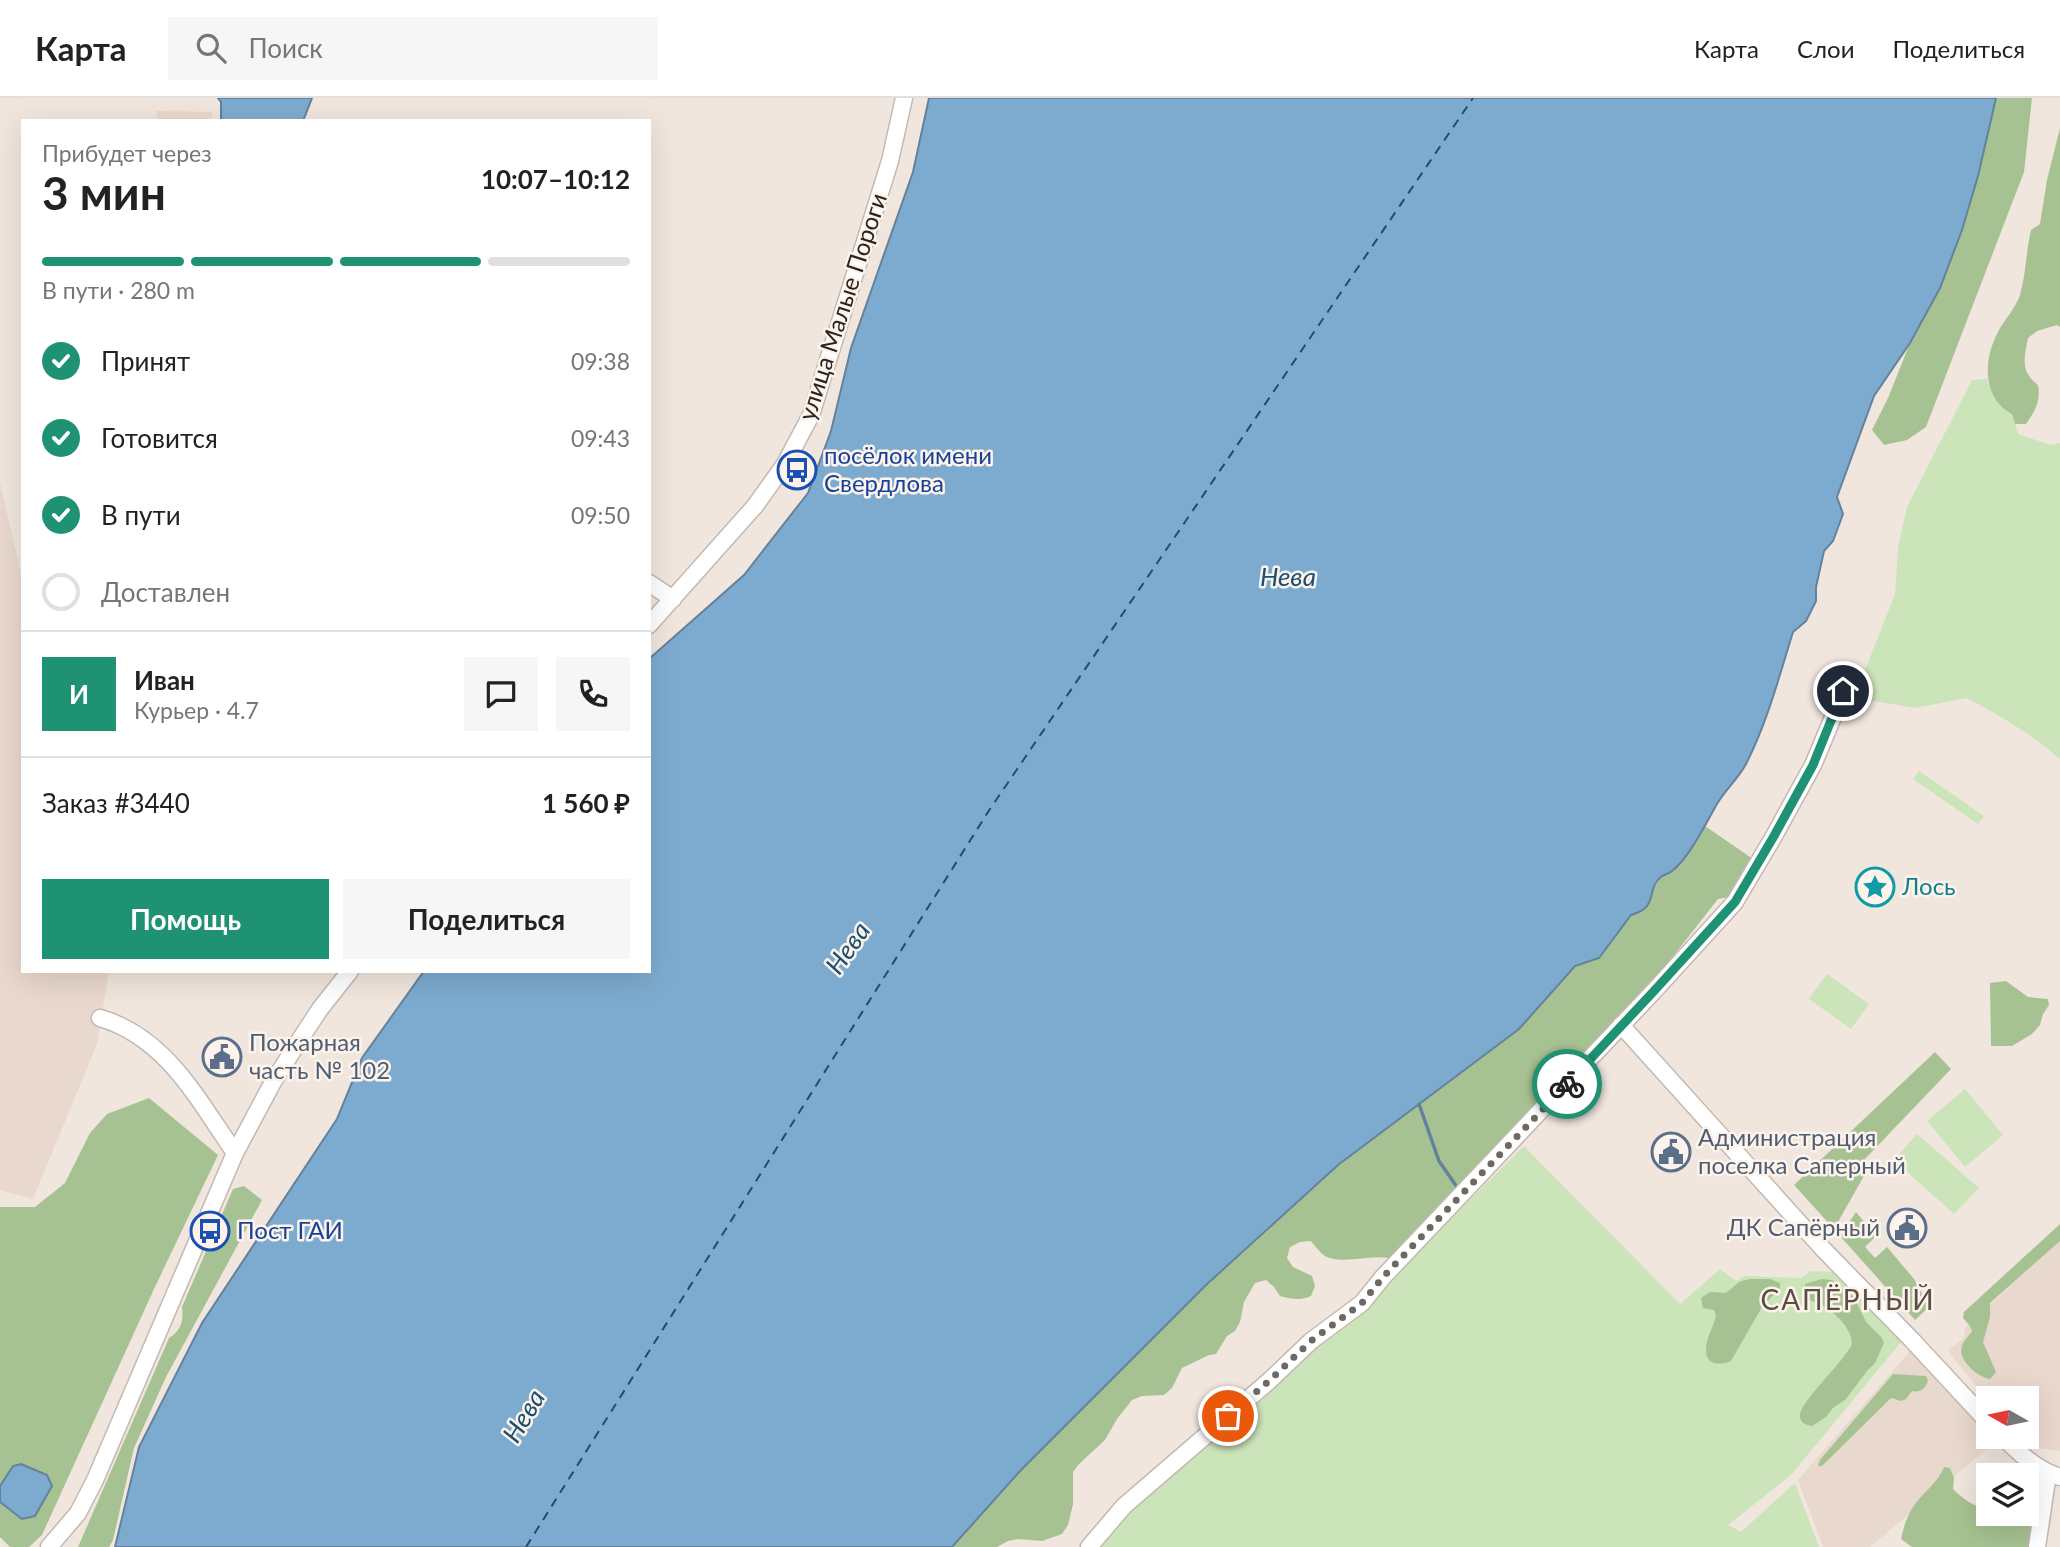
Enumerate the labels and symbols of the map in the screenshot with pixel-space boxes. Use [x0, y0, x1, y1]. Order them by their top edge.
street label: улица Малые Пороги [791, 189, 892, 424]
place label: посёлок имени Свердлова [824, 440, 992, 497]
bus stop icon: посёлок имени Свердлова [776, 449, 818, 491]
water label: Нева [1260, 560, 1316, 592]
pin [1813, 661, 1873, 721]
place icon: Лось [1854, 866, 1896, 908]
place label: Лось [1901, 871, 1956, 900]
water label: Нева [818, 915, 876, 980]
place label: Пожарная часть № 102 [249, 1027, 390, 1084]
public building icon: Пожарная часть № 102 [201, 1036, 243, 1078]
courier [1532, 1049, 1602, 1119]
place label: Администрация поселка Саперный [1698, 1122, 1906, 1179]
public building icon: Администрация поселка Саперный [1650, 1131, 1692, 1173]
public building icon: ДК Сапёрный [1886, 1207, 1928, 1249]
bus stop icon: Пост ГАИ [189, 1210, 231, 1252]
place label: ДК Сапёрный [1727, 1212, 1880, 1241]
place label: Пост ГАИ [237, 1215, 343, 1244]
district label: САПЁРНЫЙ [1760, 1282, 1936, 1316]
water label: Нева [495, 1383, 551, 1448]
pin [1198, 1386, 1258, 1446]
north arrow [1976, 1386, 2039, 1449]

